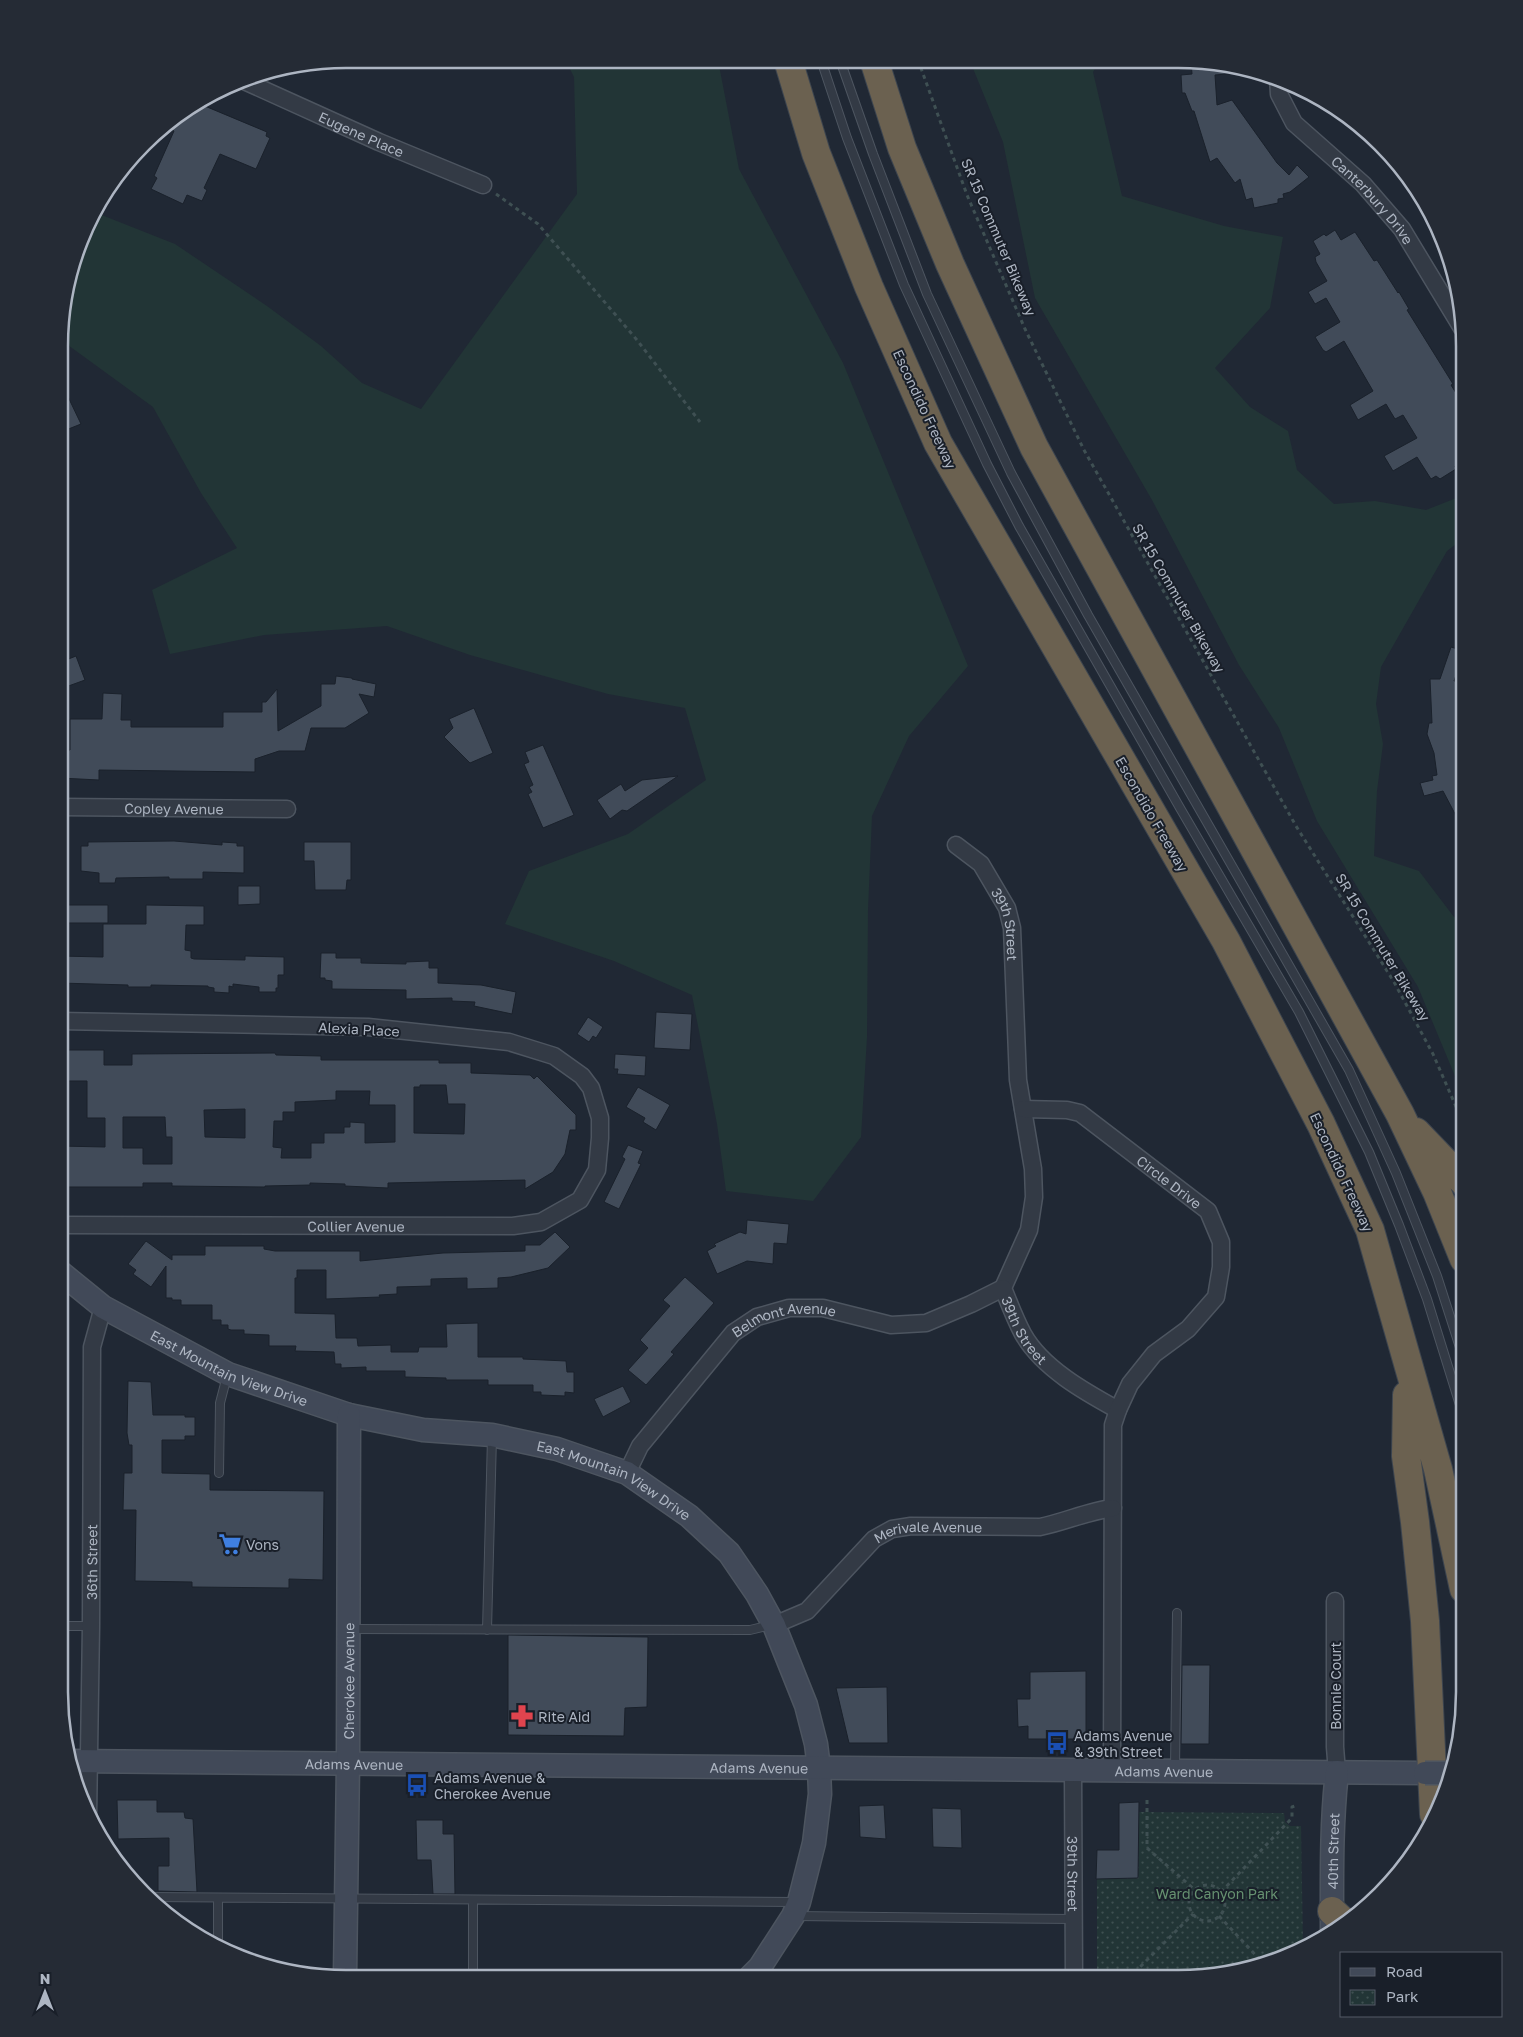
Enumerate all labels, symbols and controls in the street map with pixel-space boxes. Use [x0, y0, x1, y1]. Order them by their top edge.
street label: Eugene Place [316, 107, 407, 160]
street label: Canterbury Drive [1328, 152, 1417, 247]
street label: SR 15 Commuter Bikeway [958, 156, 1040, 318]
street label: Escondido Freeway [890, 347, 960, 472]
street label: SR 15 Commuter Bikeway [1129, 520, 1229, 676]
street label: Escondido Freeway [1112, 754, 1192, 875]
street label: Copley Avenue [124, 799, 224, 817]
street label: SR 15 Commuter Bikeway [1332, 870, 1434, 1024]
street label: 39th Street [988, 884, 1022, 961]
street label: Alexia Place [318, 1018, 400, 1040]
street label: Escondido Freeway [1307, 1110, 1377, 1235]
street label: Circle Drive [1134, 1151, 1205, 1212]
street label: Collier Avenue [307, 1217, 405, 1234]
street label: 39th Street [999, 1294, 1051, 1368]
street label: Belmont Avenue [728, 1299, 838, 1340]
street label: East Mountain View Drive [148, 1326, 310, 1409]
street label: East Mountain View Drive [535, 1436, 694, 1523]
street label: Merivale Avenue [870, 1517, 982, 1546]
street label: 36th Street [83, 1524, 100, 1600]
supermarket icon: Vons [217, 1531, 243, 1557]
place label: Vons [246, 1536, 279, 1553]
street label: Cherokee Avenue [340, 1623, 357, 1739]
street label: Bonnie Court [1327, 1642, 1344, 1730]
pharmacy icon: Rite Aid [509, 1703, 535, 1729]
place label: Rite Aid [538, 1708, 590, 1725]
place label: Adams Avenue & 39th Street [1074, 1727, 1173, 1760]
bus stop icon: Adams Avenue & 39th Street [1044, 1730, 1070, 1756]
street label: Adams Avenue [305, 1755, 403, 1772]
street label: Adams Avenue [710, 1758, 808, 1776]
street label: Adams Avenue [1115, 1762, 1213, 1780]
place label: Adams Avenue & Cherokee Avenue [434, 1769, 551, 1802]
bus stop icon: Adams Avenue & Cherokee Avenue [404, 1772, 430, 1798]
street label: 40th Street [1323, 1812, 1342, 1889]
street label: 39th Street [1065, 1836, 1082, 1912]
park label: Ward Canyon Park [1156, 1885, 1278, 1902]
legend [1340, 1952, 1503, 2017]
text: Road [1386, 1962, 1423, 1980]
north arrow [20, 1967, 70, 2017]
text: N [40, 1970, 50, 1987]
text: Park [1386, 1987, 1419, 2005]

